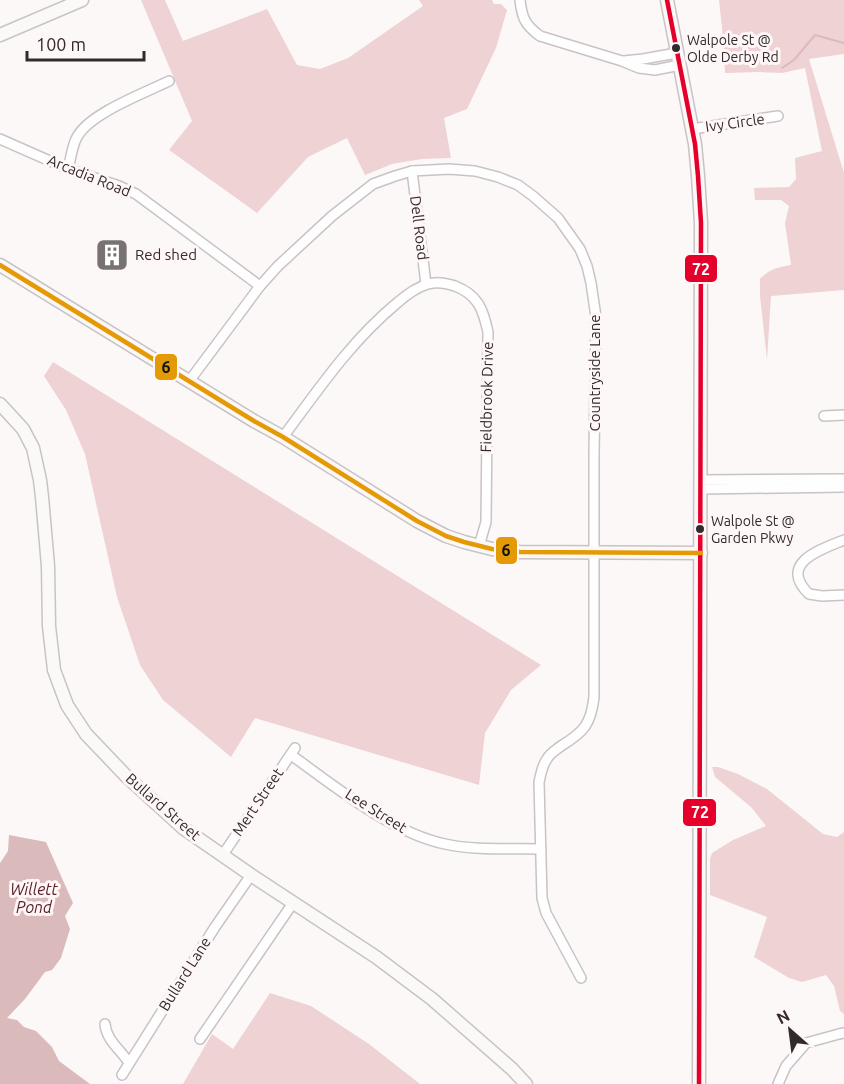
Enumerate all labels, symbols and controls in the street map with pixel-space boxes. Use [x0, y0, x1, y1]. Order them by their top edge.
scale bar [27, 24, 144, 62]
place label: Walpole St @ Olde Derby Rd [687, 32, 779, 65]
text: 100 m [36, 34, 86, 54]
marker: Walpole St @ Olde Derby Rd [670, 42, 682, 54]
street label: Ivy Circle [704, 110, 766, 135]
street label: Arcadia Road [45, 151, 133, 200]
street label: Dell Road [407, 195, 432, 261]
building icon: Red shed [94, 237, 130, 273]
place label: Red shed [135, 246, 197, 263]
line badge: 72 [684, 254, 718, 283]
text: 72 [692, 260, 710, 278]
street label: Countryside Lane [586, 314, 603, 432]
street label: Fieldbrook Drive [477, 341, 496, 453]
line badge: 6 [154, 353, 178, 381]
text: 6 [161, 358, 171, 376]
place label: Walpole St @ Garden Pkwy [711, 513, 795, 546]
marker: Walpole St @ Garden Pkwy [694, 523, 706, 535]
line badge: 6 [495, 536, 518, 565]
text: 6 [501, 541, 511, 559]
street label: Mert Street [229, 764, 287, 839]
street label: Bullard Street [122, 770, 204, 844]
street label: Lee Street [342, 785, 410, 836]
line badge: 72 [682, 798, 717, 827]
text: 72 [691, 803, 709, 821]
water label: Willett Pond [10, 880, 59, 916]
street label: Bullard Lane [155, 934, 214, 1014]
north arrow [760, 1000, 820, 1060]
text: N [773, 1006, 792, 1028]

